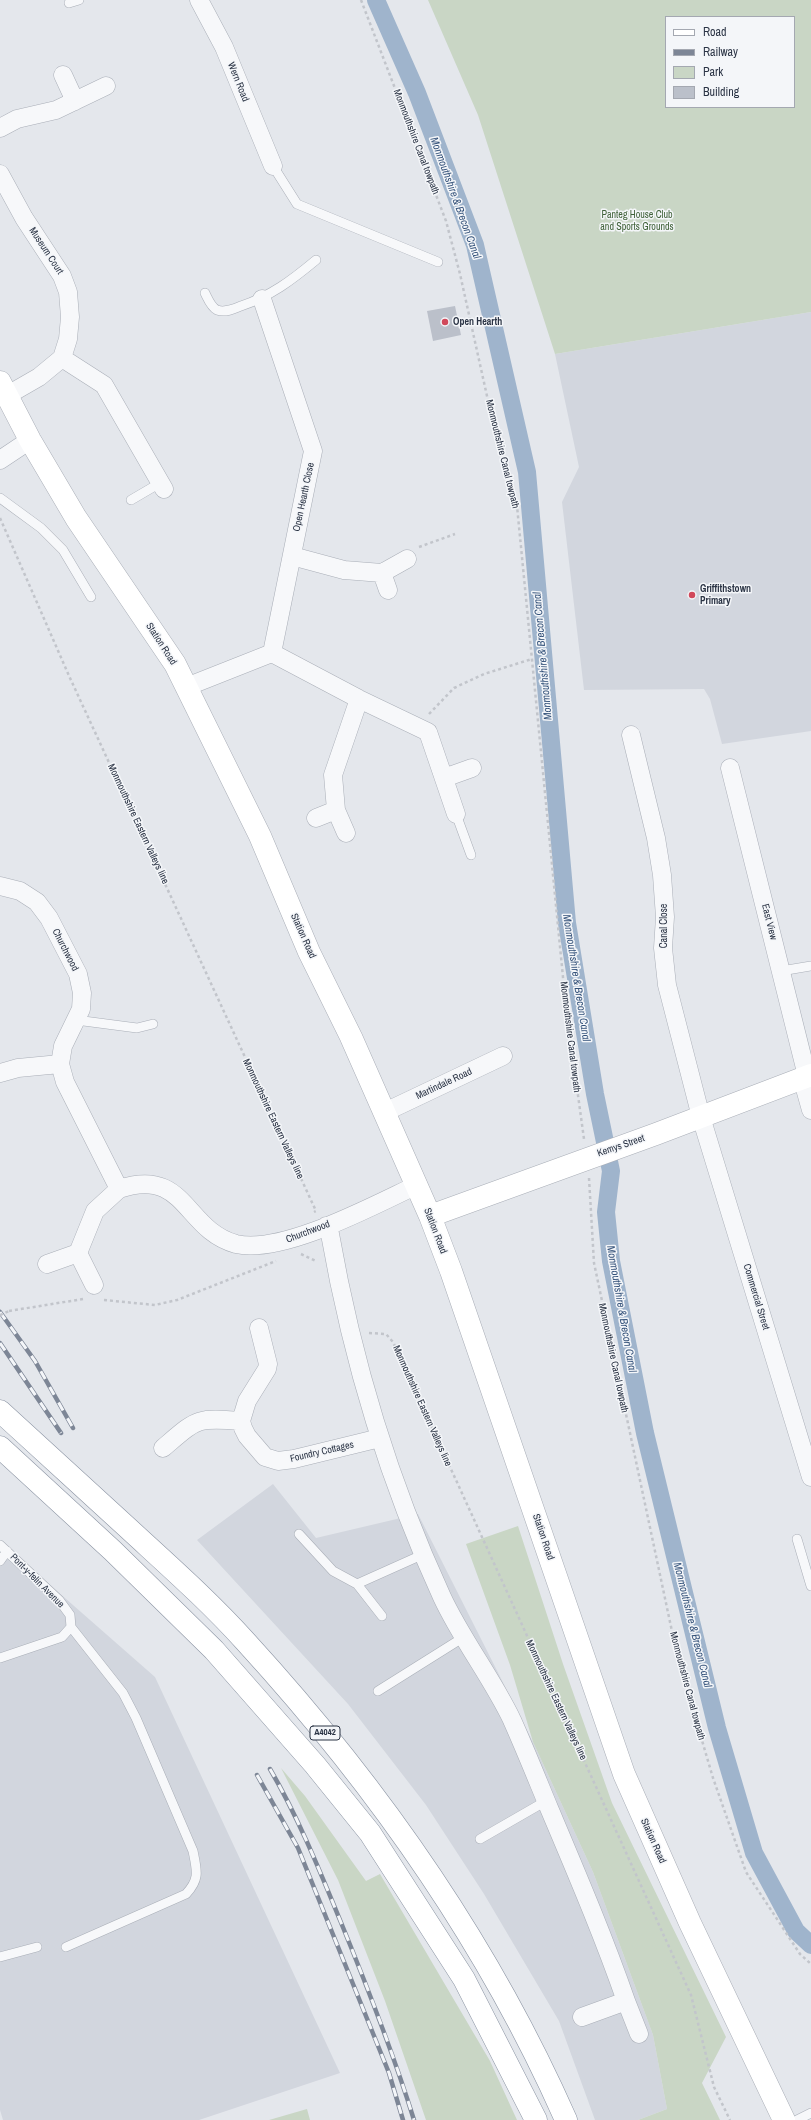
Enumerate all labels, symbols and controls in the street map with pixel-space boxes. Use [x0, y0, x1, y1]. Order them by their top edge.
legend [665, 16, 795, 108]
text: Road [703, 24, 727, 40]
text: Railway [703, 44, 738, 60]
street label: Wern Road [225, 61, 251, 103]
text: Park [703, 64, 723, 80]
text: Building [703, 84, 739, 100]
street label: Monmouthshire Canal towpath [390, 88, 442, 196]
water label: Monmouthshire & Brecon Canal [427, 135, 483, 261]
park label: Panteg House Club and Sports Grounds [600, 209, 674, 232]
street label: Museum Court [26, 225, 66, 277]
place label: Open Hearth [453, 316, 502, 328]
marker: Open Hearth [440, 317, 450, 327]
street label: Monmouthshire Canal towpath [483, 398, 521, 510]
street label: Open Hearth Close [291, 461, 317, 533]
place label: Griffithstown Primary [700, 583, 751, 606]
marker: Griffithstown Primary [687, 590, 697, 600]
water label: Monmouthshire & Brecon Canal [531, 591, 555, 721]
street label: Station Road [143, 621, 179, 667]
street label: Monmouthshire Eastern Valleys line [105, 762, 171, 886]
street label: East View [759, 903, 779, 941]
street label: Canal Close [658, 904, 670, 948]
street label: Station Road [288, 912, 318, 960]
water label: Monmouthshire & Brecon Canal [559, 914, 593, 1042]
street label: Churchwood [49, 927, 81, 973]
street label: Monmouthshire Canal towpath [557, 981, 583, 1093]
street label: Monmouthshire Eastern Valleys line [240, 1057, 306, 1181]
street label: Martindale Road [414, 1066, 474, 1102]
street label: Kemys Street [596, 1132, 646, 1160]
street label: Station Road [421, 1207, 449, 1255]
street label: Churchwood [284, 1218, 332, 1246]
water label: Monmouthshire & Brecon Canal [603, 1245, 639, 1373]
street label: Commercial Street [740, 1263, 772, 1331]
street label: Monmouthshire Canal towpath [596, 1302, 630, 1414]
street label: Monmouthshire Eastern Valleys line [390, 1344, 454, 1468]
street label: Foundry Cottages [289, 1439, 355, 1465]
street label: Station Road [530, 1512, 556, 1562]
street label: Pont-y-felin Avenue [7, 1551, 67, 1611]
water label: Monmouthshire & Brecon Canal [670, 1561, 714, 1689]
street label: Monmouthshire Canal towpath [667, 1631, 707, 1741]
street label: Monmouthshire Eastern Valleys line [523, 1638, 589, 1762]
road number: A4042 [310, 1726, 340, 1740]
street label: Station Road [638, 1817, 668, 1865]

